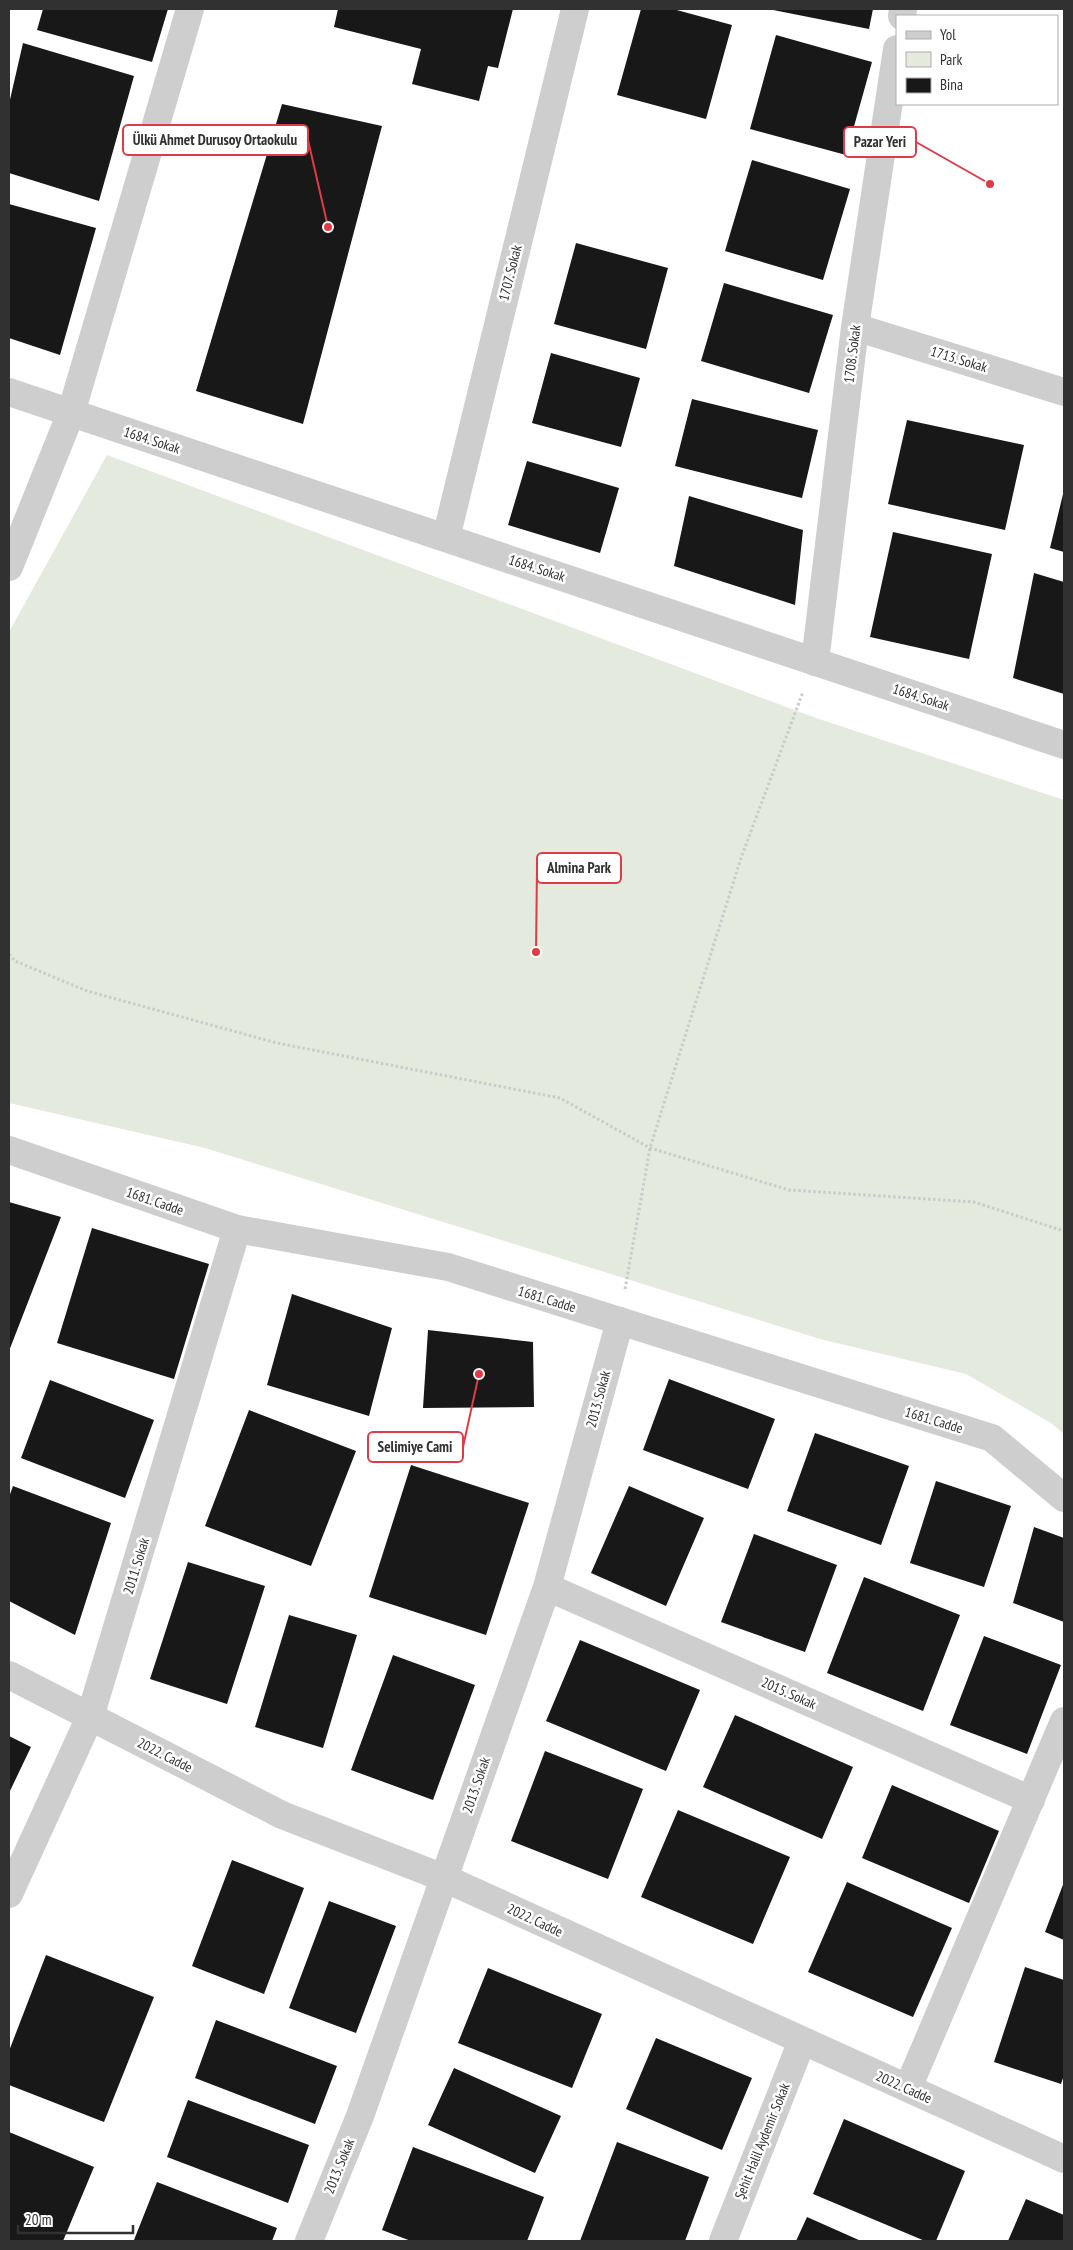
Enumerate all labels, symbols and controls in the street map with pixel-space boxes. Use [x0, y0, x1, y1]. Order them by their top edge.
legend [896, 15, 1058, 105]
text: Yol [940, 25, 956, 44]
text: Park [940, 50, 962, 69]
text: Bina [940, 75, 963, 94]
callout: Ülkü Ahmet Durusoy Ortaokulu [123, 125, 308, 155]
callout: Pazar Yeri [844, 127, 916, 157]
text: Ülkü Ahmet Durusoy Ortaokulu [133, 130, 298, 149]
text: Pazar Yeri [854, 132, 906, 151]
street label: 1707. Sokak [494, 243, 526, 303]
street label: 1708. Sokak [840, 323, 865, 384]
street label: 1713. Sokak [929, 342, 990, 376]
street label: 1684. Sokak [122, 422, 183, 458]
street label: 1684. Sokak [507, 550, 568, 586]
street label: 1684. Sokak [891, 679, 952, 715]
callout: Almina Park [537, 853, 621, 883]
text: Almina Park [546, 858, 612, 877]
street label: 1681. Cadde [124, 1183, 186, 1219]
street label: 1681. Cadde [516, 1282, 578, 1316]
street label: 2013. Sokak [582, 1368, 614, 1429]
street label: 1681. Cadde [903, 1403, 965, 1437]
callout: Selimiye Cami [368, 1432, 463, 1462]
text: Selimiye Cami [378, 1437, 452, 1456]
street label: 2011. Sokak [119, 1535, 153, 1596]
street label: 2015. Sokak [759, 1673, 820, 1713]
street label: 2022. Cadde [134, 1733, 196, 1777]
street label: 2013. Sokak [458, 1754, 494, 1815]
street label: 2022. Cadde [504, 1899, 566, 1941]
street label: 2022. Cadde [873, 2067, 935, 2107]
street label: Şehit Halil Aydemir Sokak [730, 2080, 794, 2202]
street label: 2013. Sokak [320, 2135, 358, 2196]
scale bar [18, 2202, 132, 2234]
text: 20 m [25, 2210, 51, 2229]

